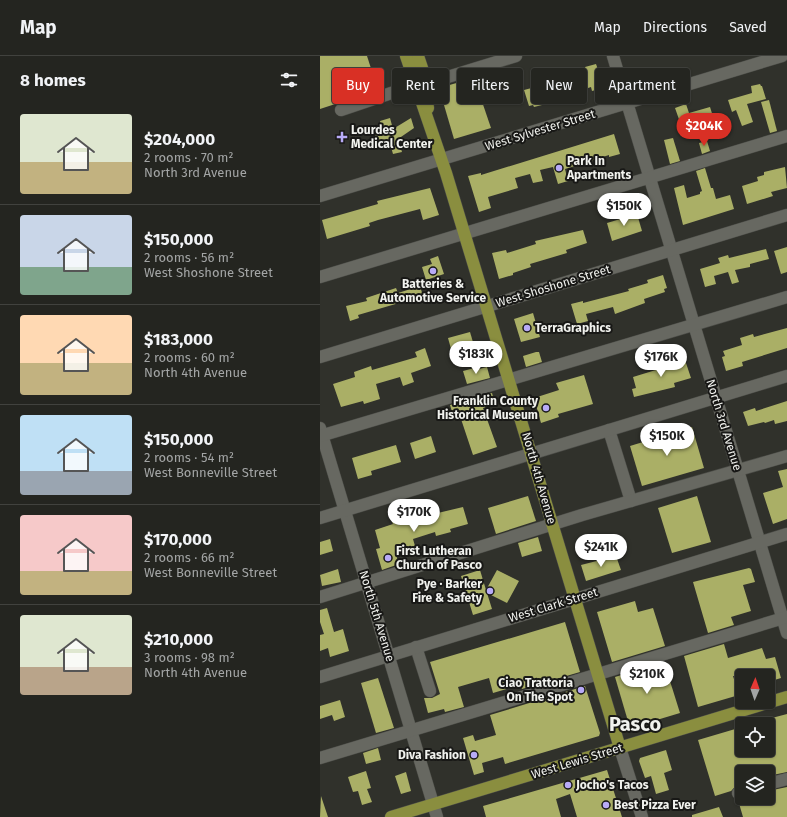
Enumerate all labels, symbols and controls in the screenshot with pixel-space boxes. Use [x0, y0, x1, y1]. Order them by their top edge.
text: Map [20, 16, 57, 39]
text: Map [594, 19, 621, 36]
text: Directions [643, 19, 707, 36]
text: Saved [729, 19, 767, 36]
chip: Buy [332, 68, 384, 104]
chip: Rent [392, 68, 449, 104]
chip: Filters [457, 68, 523, 104]
chip: New [531, 68, 587, 104]
chip: Apartment [595, 68, 690, 104]
icon: filters [278, 69, 300, 91]
text: 8 homes [20, 70, 86, 91]
street label: West Sylvester Street [483, 106, 597, 153]
pin: $204K [676, 113, 732, 147]
text: $204K [686, 118, 722, 133]
place label: Lourdes Medical Center [351, 123, 432, 151]
text: $204,000 [144, 129, 215, 150]
icon: home [52, 130, 100, 178]
marker: Lourdes Medical Center [336, 131, 348, 143]
text: 2 rooms · 70 m² [144, 150, 234, 165]
place label: Park In Apartments [566, 154, 631, 182]
marker: Park In Apartments [554, 163, 564, 173]
text: North 3rd Avenue [144, 165, 247, 180]
pin: $150K [596, 193, 652, 227]
text: $150K [606, 198, 642, 213]
text: $150,000 [144, 229, 213, 250]
icon: home [52, 231, 100, 279]
text: 2 rooms · 56 m² [144, 250, 234, 265]
street label: West Shoshone Street [494, 262, 613, 310]
text: West Shoshone Street [144, 265, 273, 280]
marker: Batteries & Automotive Service [428, 266, 438, 276]
place label: Batteries & Automotive Service [379, 277, 486, 305]
place label: TerraGraphics [535, 321, 611, 335]
marker: TerraGraphics [522, 323, 532, 333]
text: $183,000 [144, 329, 213, 350]
icon: home [52, 331, 100, 379]
pin: $183K [448, 341, 504, 375]
pin: $176K [633, 344, 689, 378]
text: $183K [458, 346, 494, 361]
text: $176K [644, 349, 678, 364]
text: 2 rooms · 60 m² [144, 350, 235, 365]
text: North 4th Avenue [144, 365, 247, 380]
street label: North 3rd Avenue [703, 378, 745, 472]
place label: Franklin County Historical Museum [437, 394, 539, 422]
marker: Franklin County Historical Museum [541, 403, 551, 413]
pin: $150K [639, 423, 695, 457]
text: $150K [649, 428, 685, 443]
text: $150,000 [144, 429, 213, 450]
street label: North 4th Avenue [519, 430, 559, 526]
icon: home [52, 431, 100, 479]
text: 2 rooms · 54 m² [144, 450, 234, 465]
text: West Bonneville Street [144, 465, 277, 480]
pin: $170K [386, 499, 442, 533]
text: $170K [397, 504, 431, 519]
text: $170,000 [144, 529, 212, 550]
icon: home [52, 531, 100, 579]
pin: $241K [573, 534, 629, 568]
text: $241K [584, 539, 618, 554]
place label: First Lutheran Church of Pasco [396, 544, 482, 572]
text: 2 rooms · 66 m² [144, 550, 235, 565]
marker: First Lutheran Church of Pasco [383, 553, 393, 563]
text: West Bonneville Street [144, 565, 277, 580]
street label: North 5th Avenue [356, 569, 398, 663]
place label: Pye · Barker Fire & Safety [412, 577, 483, 605]
street label: West Clark Street [507, 585, 600, 625]
marker: Pye · Barker Fire & Safety [485, 586, 495, 596]
text: $210,000 [144, 629, 213, 650]
icon: home [52, 631, 100, 679]
text: 3 rooms · 98 m² [144, 650, 235, 665]
pin: $210K [619, 661, 675, 695]
text: North 4th Avenue [144, 665, 247, 680]
text: $210K [629, 666, 665, 681]
north arrow [735, 669, 775, 709]
map controls [735, 669, 775, 805]
place label: Ciao Trattoria On The Spot [498, 676, 573, 704]
marker: Ciao Trattoria On The Spot [576, 685, 586, 695]
district label: Pasco [609, 712, 661, 736]
button: locate [735, 717, 775, 757]
street label: West Lewis Street [530, 740, 625, 782]
place label: Diva Fashion [398, 748, 466, 762]
marker: Diva Fashion [469, 750, 479, 760]
button: layers [735, 765, 775, 805]
place label: Jocho's Tacos [575, 778, 649, 792]
marker: Jocho's Tacos [563, 780, 573, 790]
place label: Best Pizza Ever [614, 798, 696, 812]
marker: Best Pizza Ever [601, 800, 611, 810]

